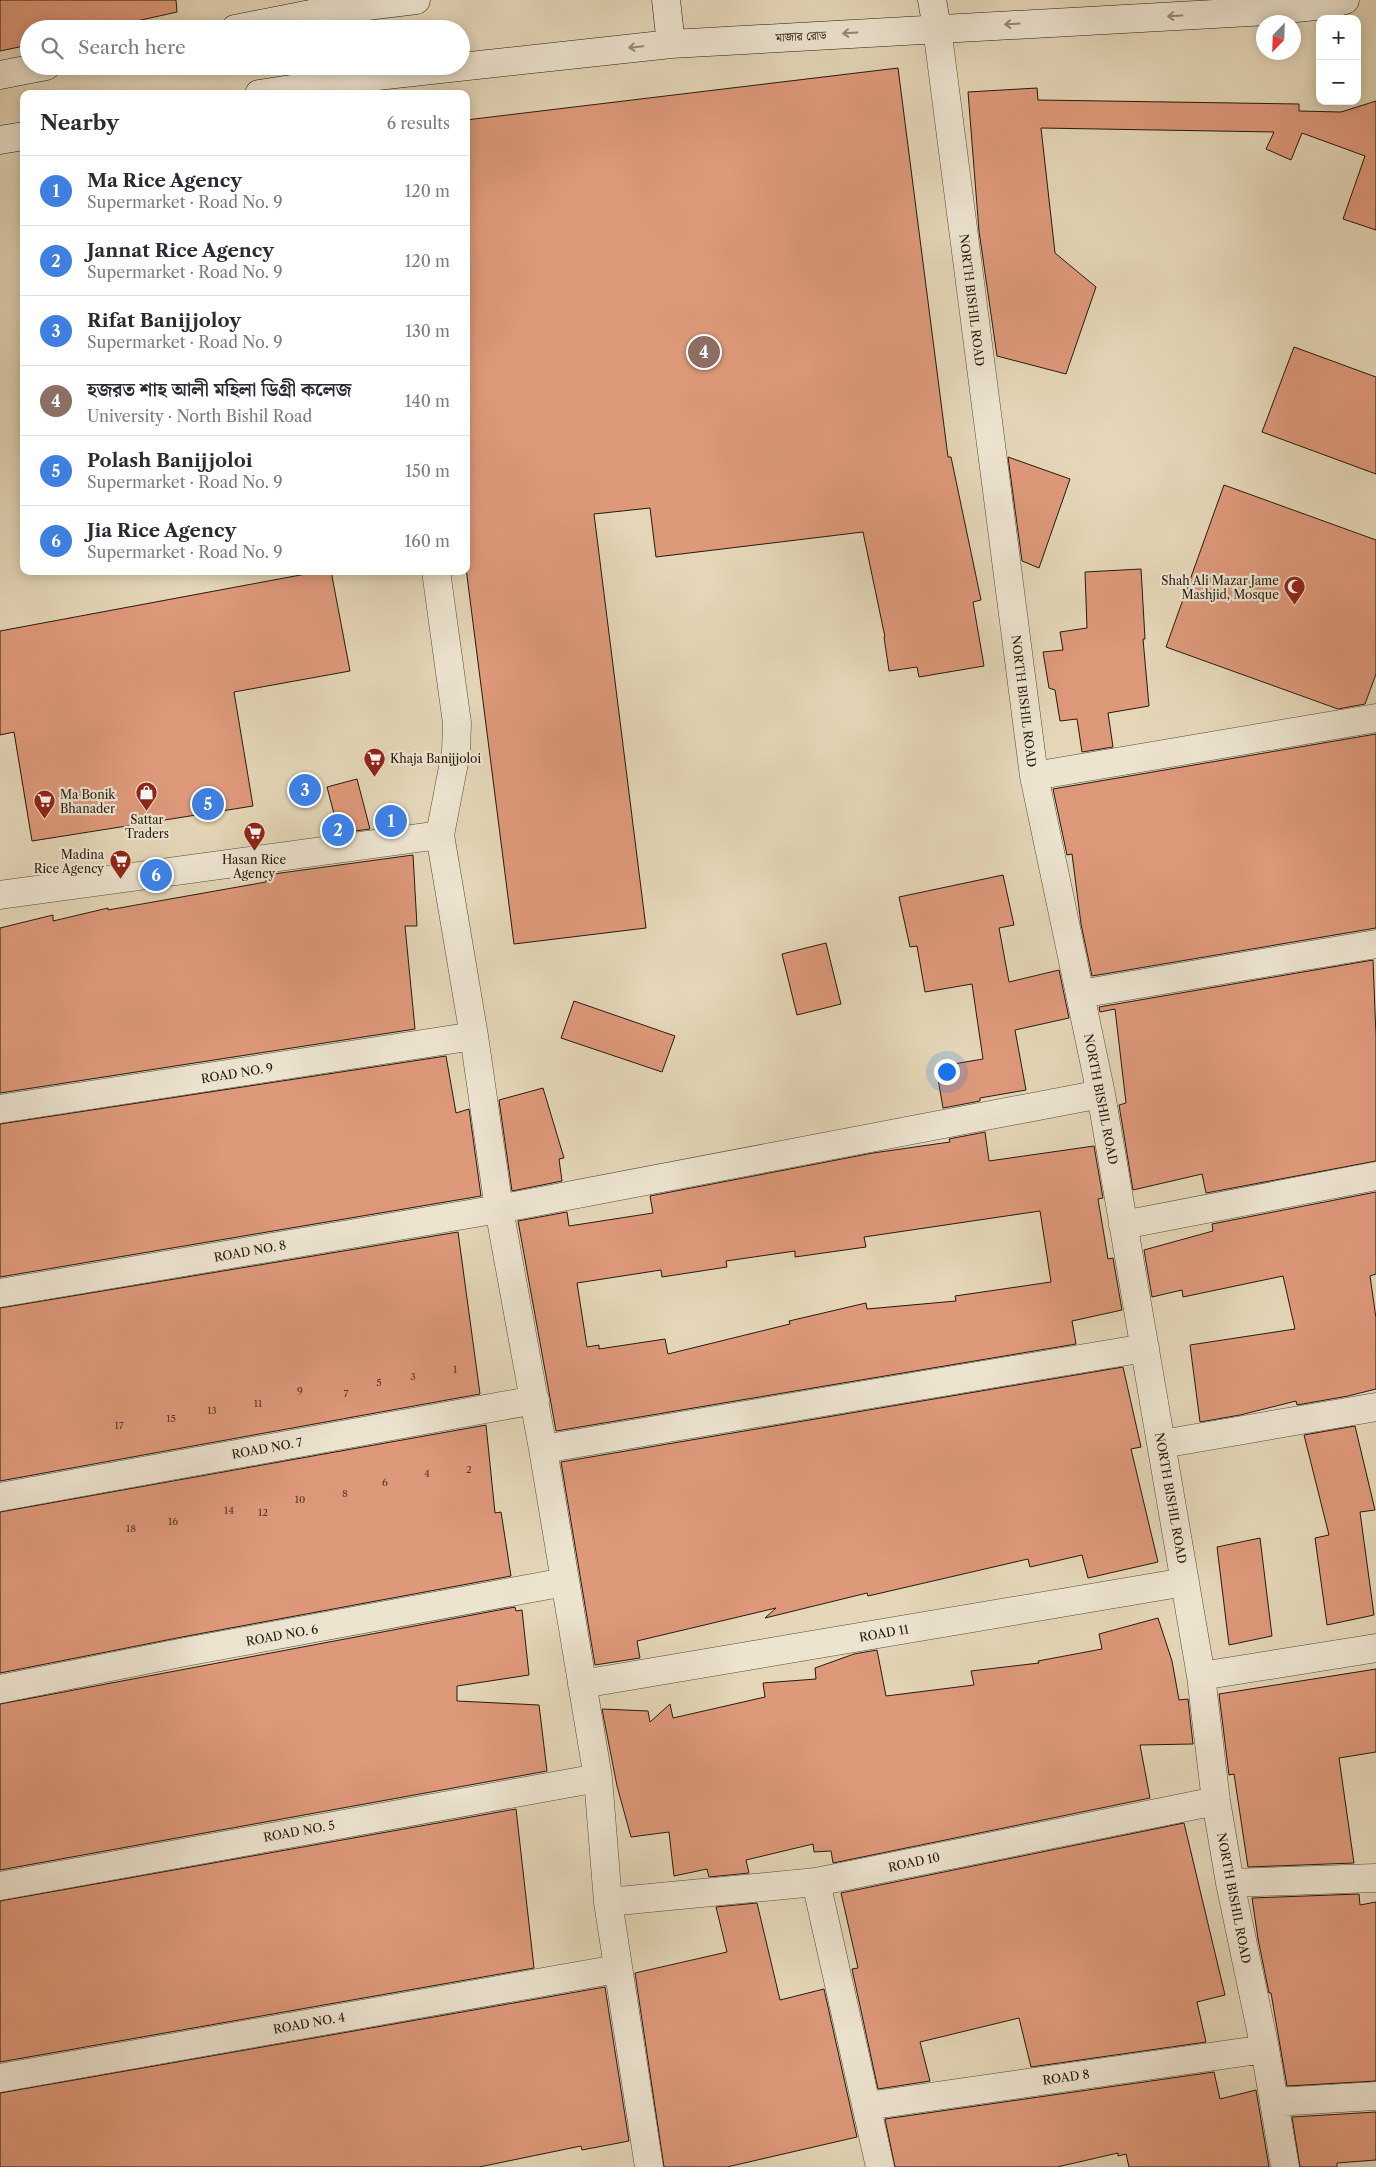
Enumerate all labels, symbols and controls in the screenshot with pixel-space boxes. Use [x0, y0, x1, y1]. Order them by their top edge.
one-way arrow [1167, 11, 1183, 20]
north arrow [1256, 15, 1301, 60]
map controls [1316, 15, 1361, 105]
button: + [1316, 15, 1361, 60]
one-way arrow [1005, 19, 1021, 28]
search box [20, 20, 470, 75]
street label: মাজার রোড [774, 27, 827, 45]
one-way arrow [842, 28, 858, 37]
icon: search [38, 34, 66, 62]
text: Search here [78, 36, 186, 59]
one-way arrow [628, 43, 644, 52]
button: − [1316, 60, 1361, 105]
text: Nearby [40, 110, 119, 135]
text: 6 results [387, 113, 450, 133]
text: Ma Rice Agency [87, 169, 242, 192]
text: 1 [52, 181, 60, 201]
text: 120 m [405, 181, 450, 201]
text: Supermarket · Road No. 9 [87, 192, 283, 212]
street label: NORTH BISHIL ROAD [956, 233, 988, 367]
text: Jannat Rice Agency [87, 239, 274, 262]
text: 2 [51, 251, 61, 271]
text: 120 m [405, 251, 450, 271]
text: Supermarket · Road No. 9 [87, 262, 283, 282]
text: Rifat Banijjoloy [87, 309, 241, 332]
text: 3 [51, 321, 61, 341]
text: 130 m [405, 321, 450, 341]
text: Supermarket · Road No. 9 [87, 332, 283, 352]
pin: 4 [688, 333, 720, 371]
text: হজরত শাহ আলী মহিলা ডিগ্রী কলেজ [87, 378, 352, 401]
text: 4 [51, 391, 61, 411]
text: 140 m [405, 391, 450, 411]
text: University · North Bishil Road [87, 406, 312, 426]
text: Polash Banijjoloi [87, 449, 253, 472]
text: 5 [52, 461, 60, 481]
text: 150 m [405, 461, 450, 481]
text: Supermarket · Road No. 9 [87, 472, 283, 492]
text: Jia Rice Agency [87, 519, 236, 542]
text: 6 [51, 531, 61, 551]
text: 160 m [405, 531, 450, 551]
text: Supermarket · Road No. 9 [87, 542, 283, 562]
place label: Shah Ali Mazar Jame Mashjid, Mosque [1161, 573, 1279, 602]
mosque icon: Shah Ali Mazar Jame Mashjid, Mosque [1283, 575, 1307, 606]
street label: NORTH BISHIL ROAD [1008, 634, 1040, 768]
supermarket icon: Khaja Banijjoloi [362, 746, 386, 777]
place label: Khaja Banijjoloi [390, 751, 481, 766]
pin: 3 [289, 771, 321, 809]
shop icon: Sattar Traders [135, 780, 159, 811]
pin: 5 [192, 785, 224, 823]
place label: Ma Bonik Bhanader [60, 787, 116, 816]
supermarket icon: Ma Bonik Bhanader [32, 789, 56, 820]
pin: 1 [375, 802, 407, 840]
pin: 2 [322, 811, 354, 849]
place label: Sattar Traders [125, 812, 169, 841]
supermarket icon: Hasan Rice Agency [242, 820, 266, 851]
place label: Madina Rice Agency [34, 847, 105, 876]
supermarket icon: Madina Rice Agency [108, 849, 132, 880]
place label: Hasan Rice Agency [222, 852, 286, 881]
pin: 6 [140, 856, 172, 894]
street label: NORTH BISHIL ROAD [1081, 1032, 1121, 1166]
your location [934, 1059, 960, 1085]
street label: ROAD NO. 9 [200, 1060, 274, 1086]
street label: ROAD NO. 8 [213, 1237, 287, 1265]
house number: 1 [453, 1363, 458, 1376]
house number: 3 [410, 1370, 416, 1383]
house number: 5 [376, 1376, 382, 1389]
house number: 9 [297, 1384, 303, 1397]
house number: 7 [344, 1387, 349, 1400]
house number: 11 [254, 1397, 263, 1410]
house number: 13 [207, 1404, 217, 1417]
house number: 15 [166, 1412, 176, 1425]
house number: 17 [114, 1419, 124, 1432]
street label: NORTH BISHIL ROAD [1152, 1431, 1190, 1565]
street label: ROAD NO. 7 [230, 1434, 304, 1462]
house number: 2 [466, 1463, 472, 1476]
house number: 4 [424, 1467, 430, 1480]
house number: 6 [382, 1476, 388, 1489]
house number: 8 [342, 1487, 348, 1500]
house number: 10 [295, 1493, 305, 1506]
house number: 14 [224, 1504, 234, 1517]
house number: 12 [258, 1506, 268, 1519]
house number: 16 [168, 1515, 178, 1528]
house number: 18 [126, 1522, 136, 1535]
street label: ROAD NO. 6 [245, 1621, 319, 1649]
street label: ROAD 11 [858, 1621, 910, 1645]
street label: ROAD NO. 5 [262, 1817, 336, 1845]
street label: NORTH BISHIL ROAD [1214, 1831, 1254, 1965]
street label: ROAD 10 [887, 1849, 941, 1875]
street label: ROAD NO. 4 [272, 2009, 346, 2037]
street label: ROAD 8 [1042, 2066, 1090, 2088]

